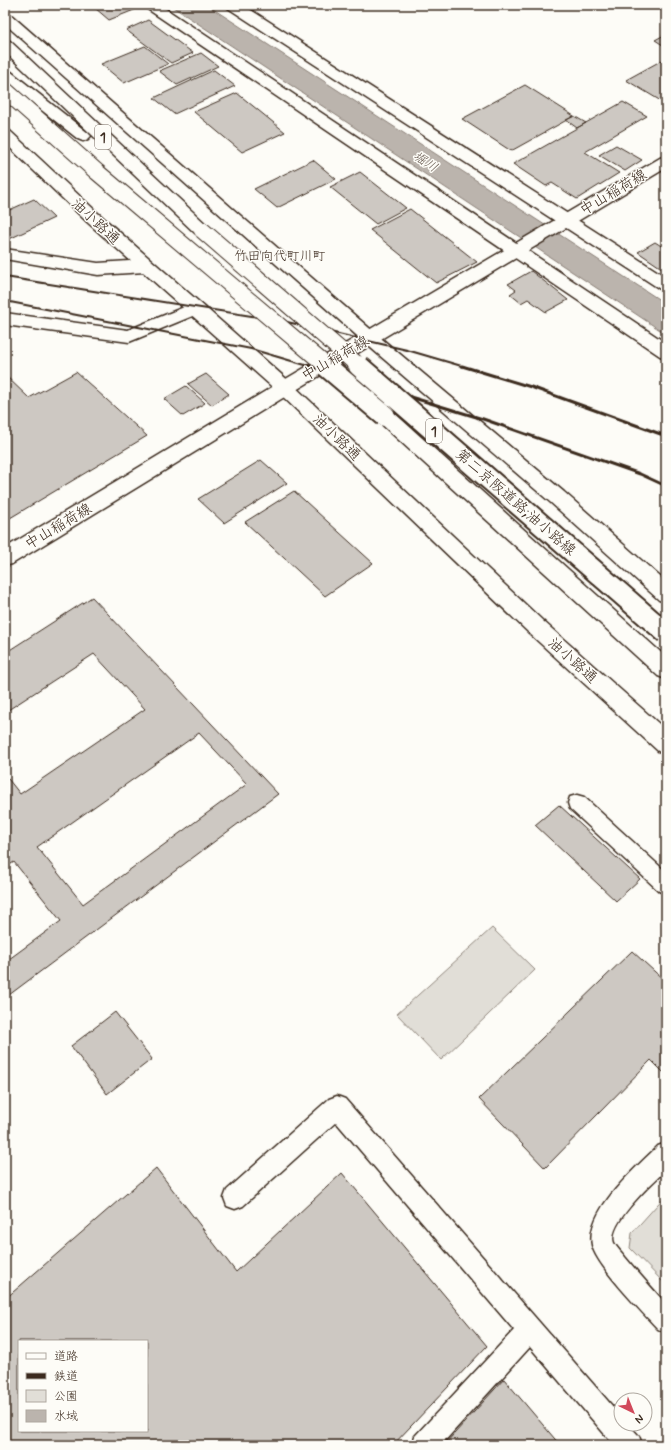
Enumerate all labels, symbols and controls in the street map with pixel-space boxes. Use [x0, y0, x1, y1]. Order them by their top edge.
road number: 1 [95, 125, 111, 149]
water label: 堀川 [410, 148, 441, 176]
street label: 中山稲荷線 [576, 165, 651, 221]
street label: 油小路通 [67, 194, 124, 250]
district label: 竹田向代町川町 [234, 248, 326, 265]
street label: 中山稲荷線 [298, 331, 373, 386]
street label: 油小路通 [308, 410, 365, 466]
road number: 1 [426, 419, 442, 443]
street label: 第二京阪道路;油小路線 [451, 445, 580, 561]
street label: 中山稲荷線 [21, 499, 96, 555]
street label: 油小路通 [543, 633, 601, 688]
legend [18, 1340, 148, 1432]
text: 道路 [54, 1349, 78, 1365]
text: 鉄道 [54, 1369, 78, 1385]
text: 公園 [54, 1389, 78, 1405]
north arrow [613, 1392, 653, 1432]
text: 水域 [54, 1409, 78, 1425]
text: N [632, 1411, 647, 1426]

